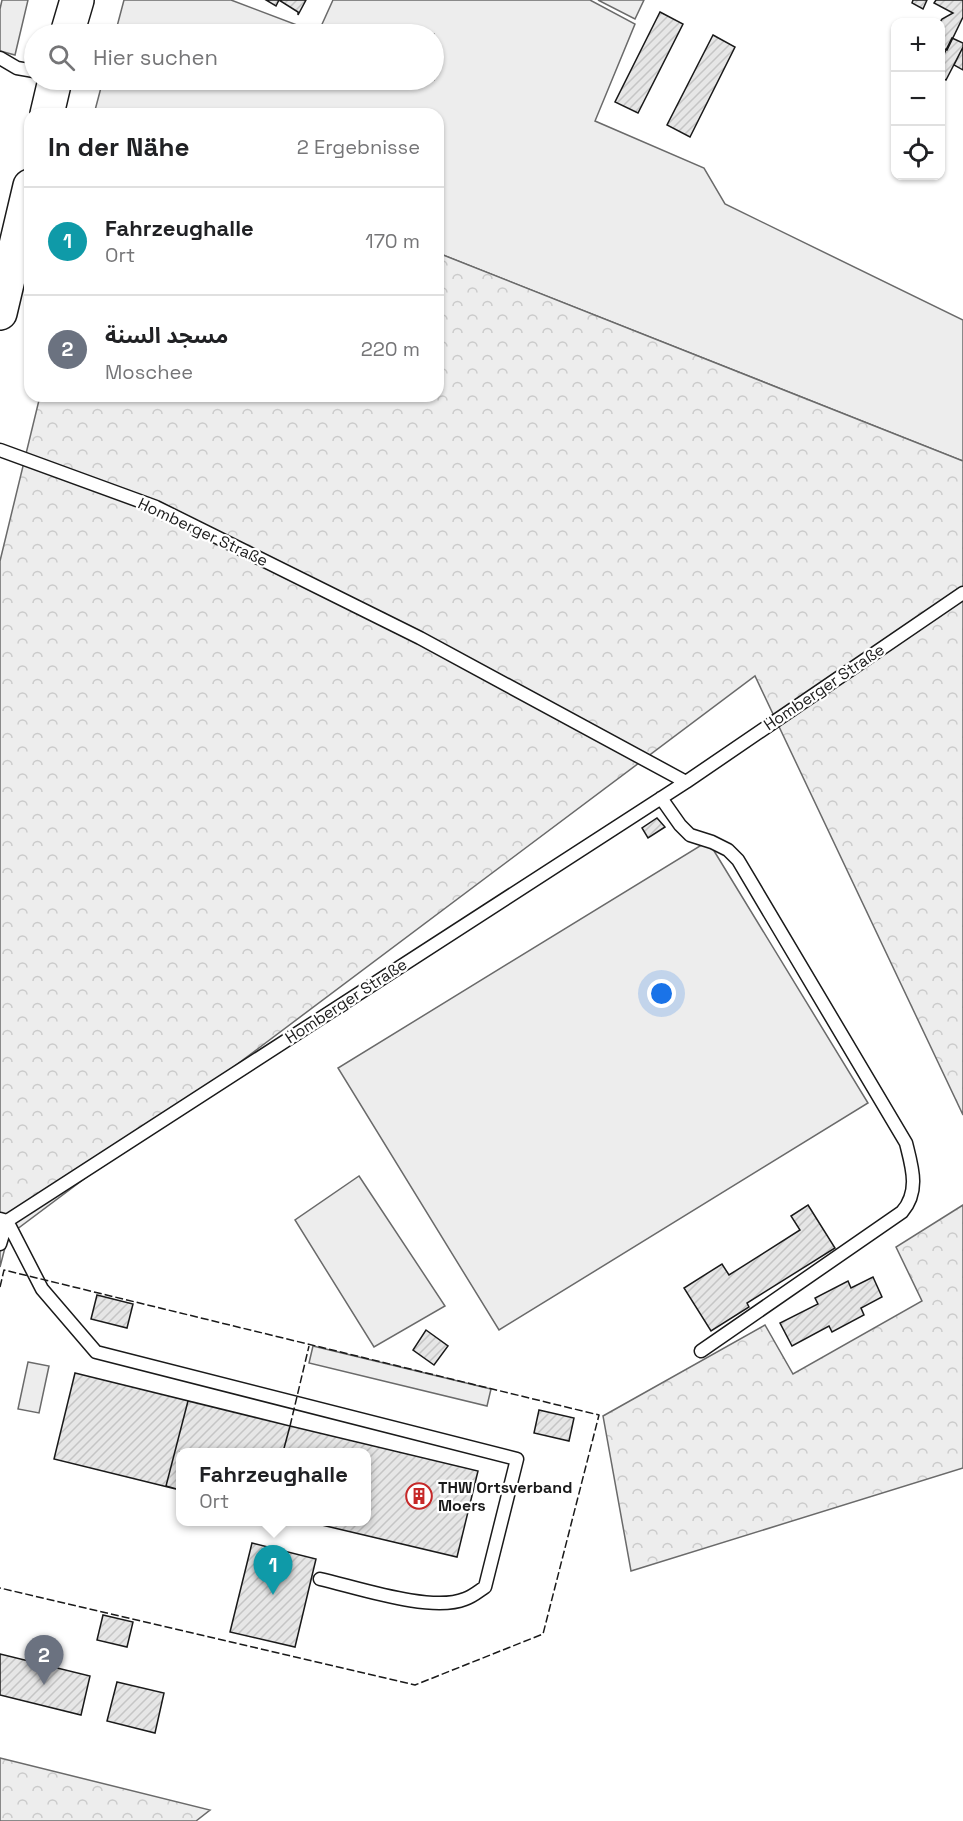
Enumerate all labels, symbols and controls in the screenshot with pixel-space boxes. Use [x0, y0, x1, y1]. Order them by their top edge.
map controls [891, 18, 945, 180]
button: + [891, 18, 945, 72]
search box [24, 24, 444, 90]
icon: search [45, 41, 78, 74]
text: Hier suchen [93, 43, 218, 71]
button: − [891, 72, 945, 126]
button: locate [891, 126, 945, 180]
text: In der Nähe [48, 130, 189, 164]
text: 2 Ergebnisse [297, 134, 420, 160]
text: Fahrzeughalle [105, 214, 254, 242]
text: 1 [63, 228, 72, 254]
text: 170 m [365, 228, 420, 254]
text: Ort [105, 242, 135, 268]
text: مسجد السنة [105, 321, 228, 349]
text: 2 [62, 336, 73, 362]
text: 220 m [361, 336, 420, 362]
text: Moschee [105, 359, 193, 385]
street label: Homberger Straße [135, 493, 271, 571]
street label: Homberger Straße [760, 639, 888, 735]
street label: Homberger Straße [281, 954, 411, 1048]
your location [647, 979, 676, 1008]
popup [176, 1448, 371, 1526]
text: Fahrzeughalle [199, 1460, 348, 1488]
place label: THW Ortsverband Moers [438, 1477, 572, 1516]
building icon: THW Ortsverband Moers [404, 1481, 434, 1511]
text: Ort [199, 1488, 229, 1514]
pin: 1 [254, 1546, 292, 1595]
pin: 2 [24, 1636, 63, 1685]

